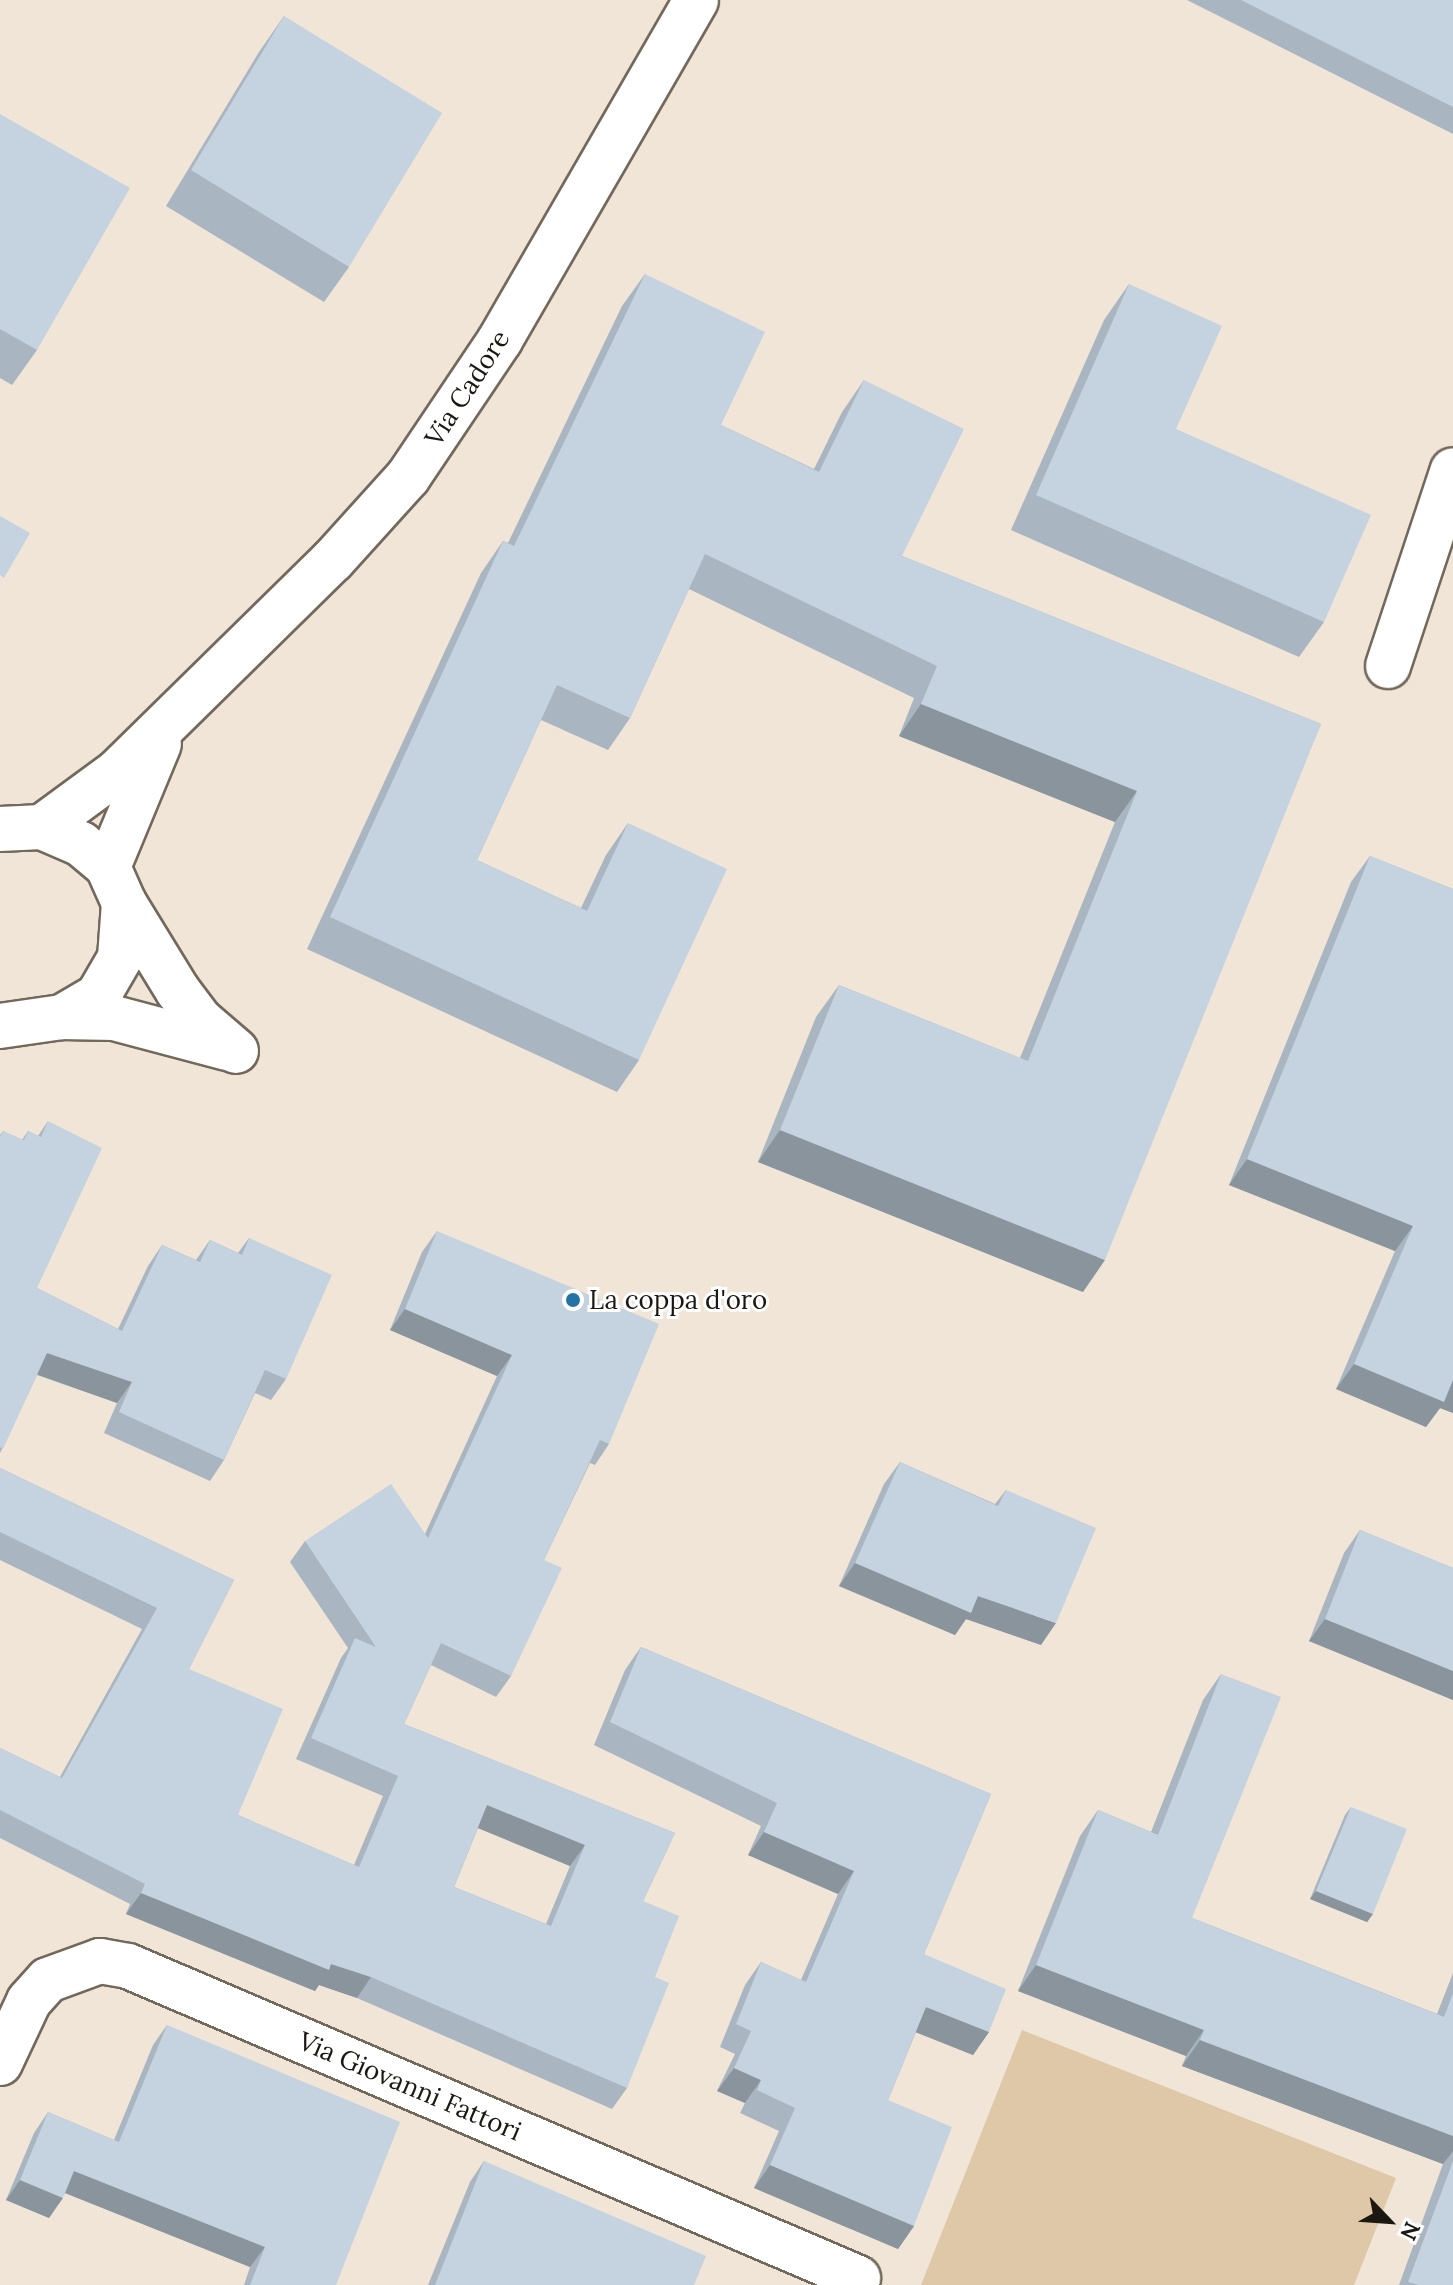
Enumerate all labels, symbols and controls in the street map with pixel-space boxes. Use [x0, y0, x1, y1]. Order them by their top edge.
street label: Via Cadore [418, 324, 516, 452]
place label: La coppa d'oro [589, 1284, 767, 1316]
marker: La coppa d'oro [564, 1291, 582, 1309]
street label: Via Giovanni Fattori [294, 2025, 526, 2147]
north arrow [1349, 2181, 1429, 2261]
text: N [1394, 2218, 1427, 2245]

